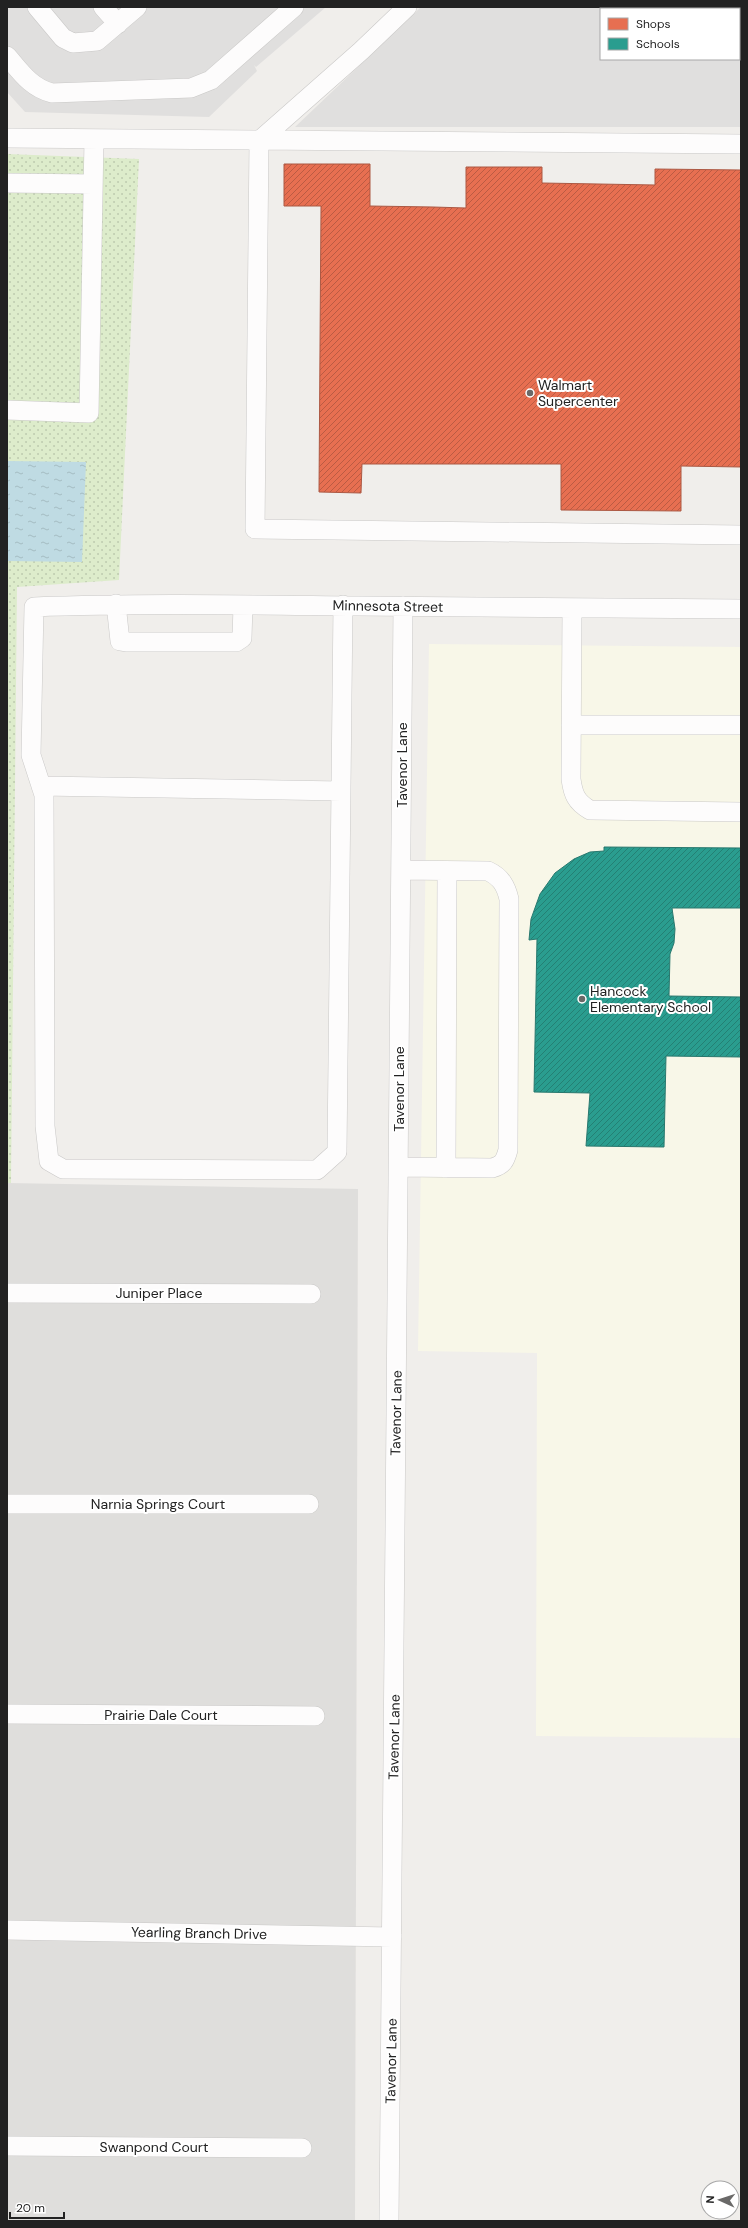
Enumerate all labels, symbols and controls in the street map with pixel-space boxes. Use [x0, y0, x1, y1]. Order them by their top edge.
legend [600, 8, 740, 60]
text: Shops [636, 16, 671, 32]
text: Schools [636, 36, 680, 52]
place label: Walmart Supercenter [538, 376, 618, 410]
marker: Walmart Supercenter [525, 388, 535, 398]
street label: Minnesota Street [332, 596, 444, 616]
street label: Tavenor Lane [393, 722, 411, 808]
place label: Hancock Elementary School [590, 982, 711, 1016]
marker: Hancock Elementary School [577, 994, 587, 1004]
street label: Tavenor Lane [390, 1046, 408, 1132]
street label: Juniper Place [116, 1284, 202, 1302]
street label: Tavenor Lane [386, 1370, 406, 1456]
street label: Narnia Springs Court [91, 1495, 225, 1513]
street label: Tavenor Lane [384, 1694, 404, 1780]
street label: Prairie Dale Court [104, 1706, 218, 1724]
street label: Yearling Branch Drive [131, 1923, 267, 1943]
street label: Tavenor Lane [381, 2018, 401, 2104]
street label: Swanpond Court [100, 2138, 208, 2156]
north arrow [700, 2180, 740, 2220]
scale bar [10, 2194, 64, 2220]
text: N [703, 2195, 717, 2204]
text: 20 m [16, 2200, 45, 2216]

